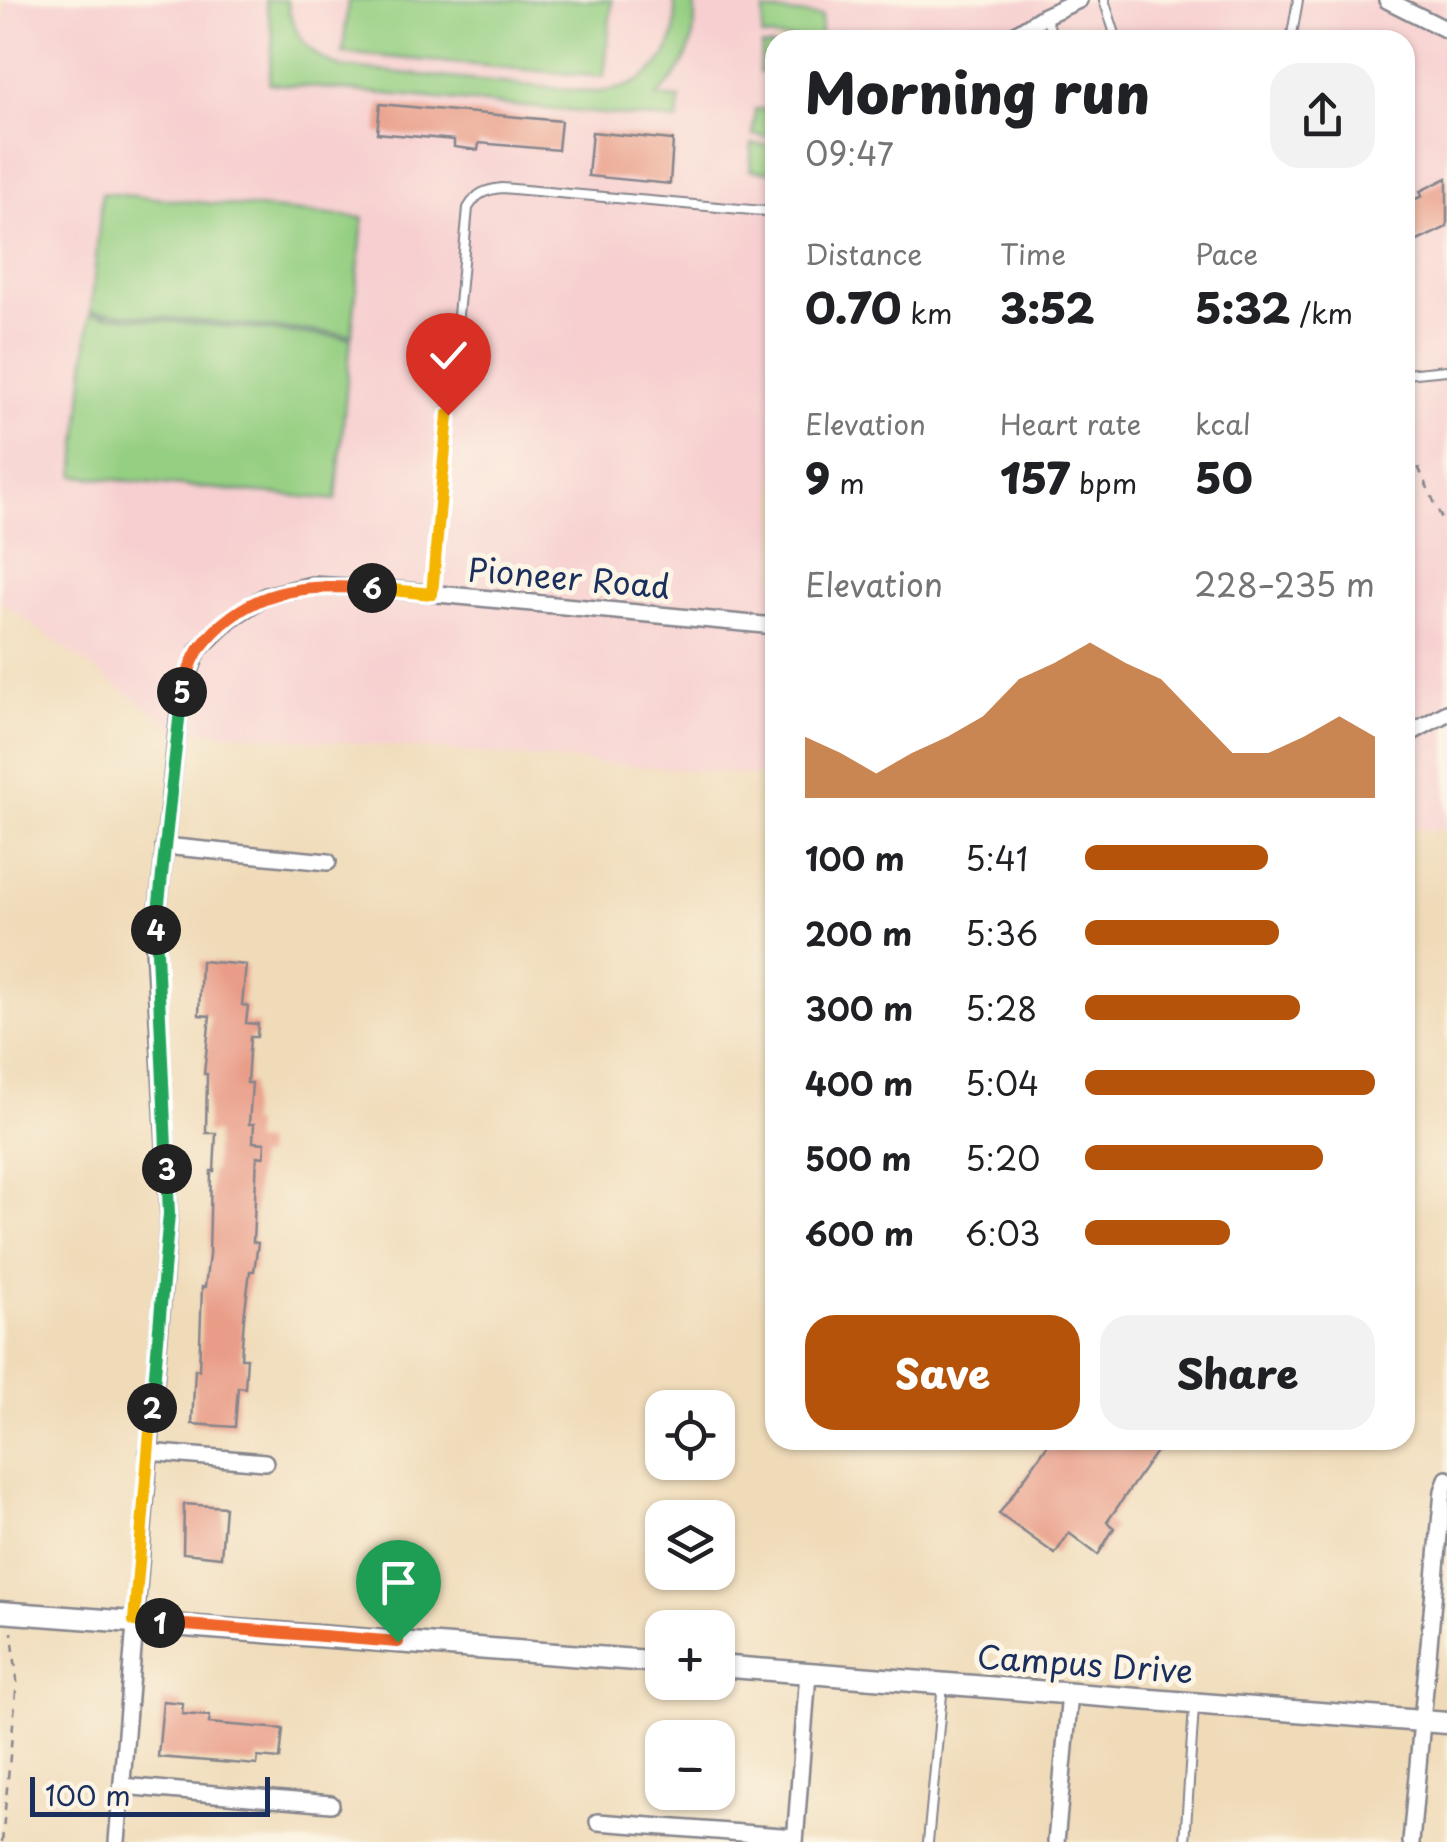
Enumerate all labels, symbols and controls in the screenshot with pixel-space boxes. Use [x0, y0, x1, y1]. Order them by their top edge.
text: Morning run [805, 50, 1150, 133]
button: share [1270, 63, 1375, 168]
text: 09:47 [805, 129, 894, 177]
text: Distance [805, 232, 923, 275]
text: Time [1000, 232, 1066, 275]
text: Pace [1195, 232, 1258, 275]
text: 0.70 [805, 275, 901, 338]
text: 3:52 [1000, 275, 1095, 338]
text: 5:32 [1195, 275, 1290, 338]
text: km [901, 291, 952, 334]
text: /km [1290, 291, 1353, 334]
pin [406, 313, 491, 416]
icon: check [421, 328, 476, 383]
text: Elevation [805, 402, 926, 445]
text: Heart rate [1000, 402, 1141, 445]
text: kcal [1195, 402, 1251, 445]
text: 9 [805, 445, 830, 508]
text: 157 [1000, 445, 1070, 508]
text: 50 [1195, 445, 1253, 508]
text: m [830, 461, 865, 504]
text: bpm [1070, 461, 1137, 504]
street label: Pioneer Road [466, 544, 672, 610]
text: Elevation [805, 560, 943, 608]
text: 228–235 m [1194, 560, 1375, 608]
pin: 6 [347, 563, 397, 613]
text: 6 [362, 566, 382, 609]
pin: 5 [157, 667, 207, 717]
text: 5 [173, 670, 191, 713]
text: 100 m [805, 834, 905, 882]
text: 5:41 [965, 834, 1028, 882]
pin: 4 [131, 905, 181, 955]
text: 4 [146, 908, 166, 951]
text: 200 m [805, 909, 912, 957]
text: 5:36 [965, 909, 1038, 957]
text: 300 m [805, 984, 913, 1032]
text: 5:28 [965, 984, 1037, 1032]
text: 400 m [805, 1059, 913, 1107]
text: 5:04 [965, 1059, 1039, 1107]
text: 500 m [805, 1134, 911, 1182]
text: 5:20 [965, 1134, 1040, 1182]
pin: 3 [142, 1144, 192, 1194]
text: 3 [158, 1147, 176, 1190]
text: 600 m [805, 1209, 914, 1257]
text: 6:03 [965, 1209, 1040, 1257]
button: Save [805, 1315, 1080, 1430]
button: Share [1100, 1315, 1375, 1430]
pin: 2 [127, 1383, 177, 1433]
text: 2 [142, 1386, 162, 1429]
map controls [645, 1390, 735, 1810]
button: locate [645, 1390, 735, 1480]
button: layers [645, 1500, 735, 1590]
pin [356, 1540, 441, 1643]
icon: arrive [371, 1555, 426, 1610]
pin: 1 [135, 1598, 185, 1648]
text: 1 [153, 1601, 167, 1644]
button: + [645, 1610, 735, 1700]
street label: Campus Drive [975, 1632, 1195, 1695]
button: − [645, 1720, 735, 1810]
scale bar [30, 1772, 270, 1816]
text: 100 m [45, 1773, 131, 1816]

